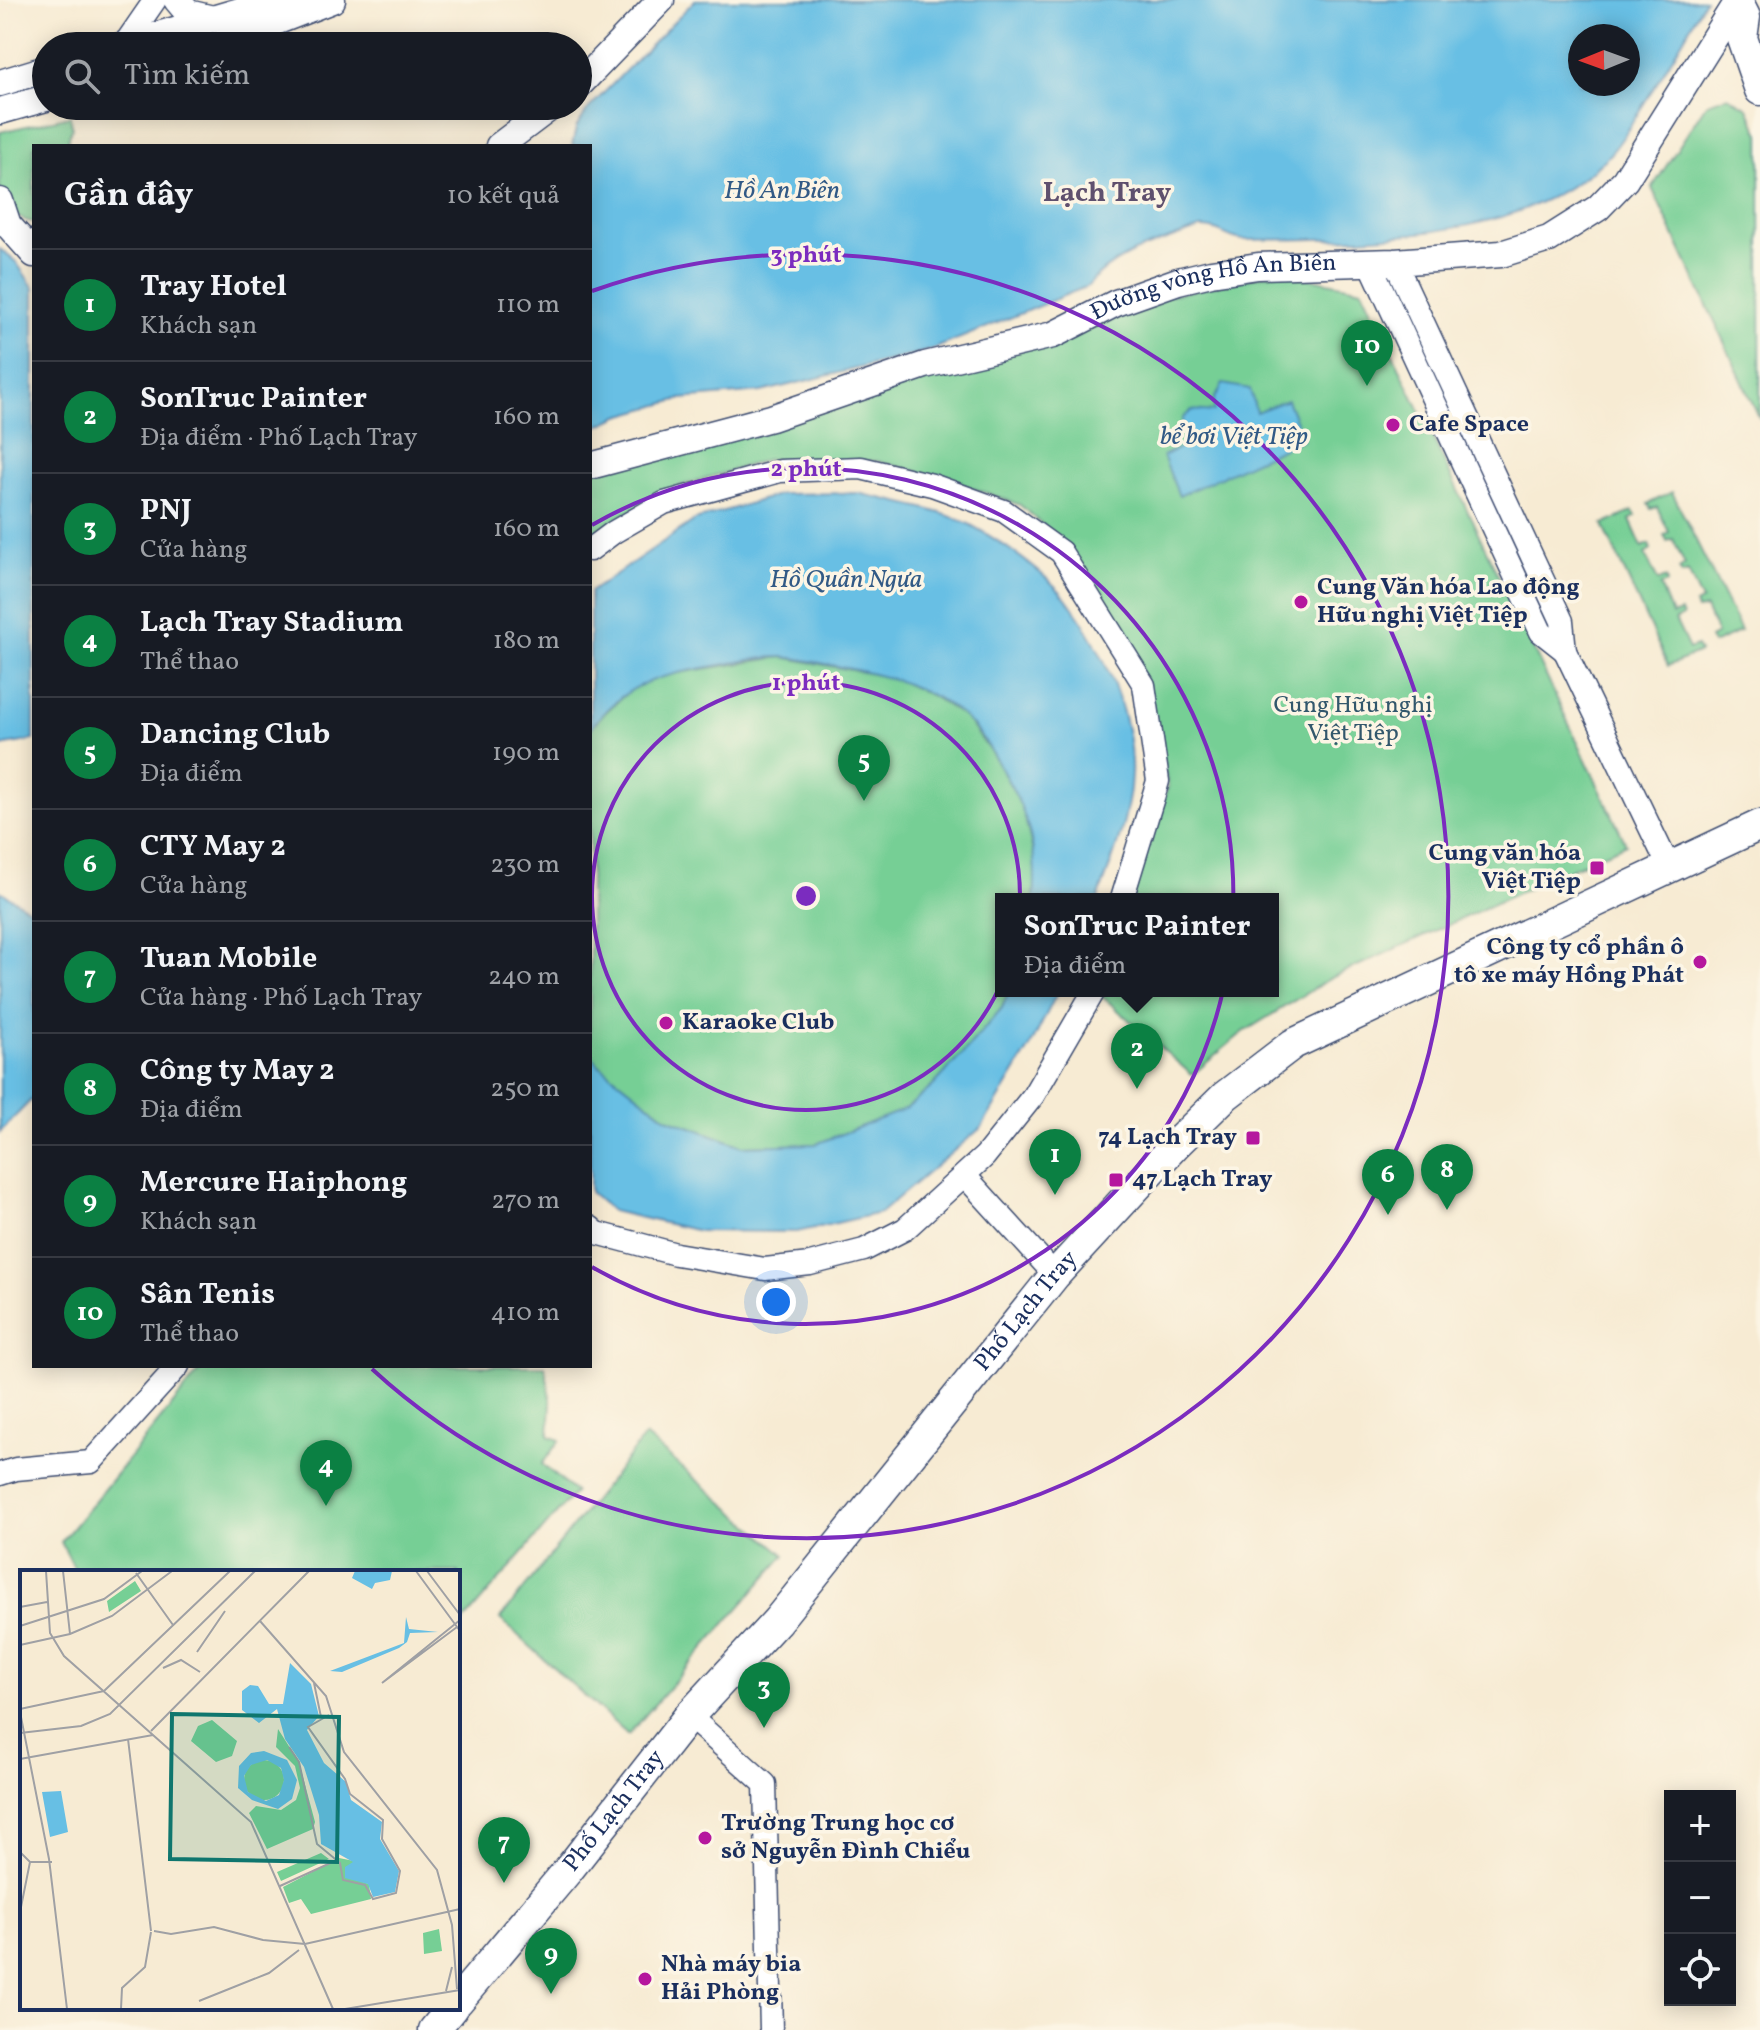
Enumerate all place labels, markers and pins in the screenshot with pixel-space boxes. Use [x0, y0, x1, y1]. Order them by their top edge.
pin: 10 [1341, 320, 1393, 386]
place label: Cafe Space [1409, 408, 1529, 442]
marker: Cafe Space [1384, 416, 1402, 434]
place label: Cung Văn hóa Lao động Hữu nghị Việt Tiệp [1317, 571, 1580, 633]
marker: Cung Văn hóa Lao động Hữu nghị Việt Tiệp [1292, 593, 1310, 611]
pin: 5 [838, 735, 890, 801]
place label: Cung văn hóa Việt Tiệp [1429, 837, 1581, 899]
marker: Cung văn hóa Việt Tiệp [1588, 859, 1606, 877]
centre of rings [792, 882, 820, 910]
place label: Công ty cổ phần ô tô xe máy Hồng Phát [1454, 931, 1684, 993]
marker: Công ty cổ phần ô tô xe máy Hồng Phát [1691, 953, 1709, 971]
place label: Karaoke Club [682, 1006, 834, 1040]
marker: Karaoke Club [657, 1014, 675, 1032]
pin: 2 [1111, 1023, 1163, 1089]
place label: 74 Lạch Tray [1098, 1121, 1238, 1155]
pin: 1 [1029, 1129, 1081, 1195]
marker: 74 Lạch Tray [1244, 1129, 1262, 1147]
pin: 8 [1421, 1144, 1473, 1210]
pin: 6 [1362, 1149, 1414, 1215]
place label: 47 Lạch Tray [1132, 1163, 1273, 1197]
marker: 47 Lạch Tray [1107, 1171, 1125, 1189]
pin: 4 [300, 1440, 352, 1506]
pin: 3 [738, 1662, 790, 1728]
place label: Trường Trung học cơ sở Nguyễn Đình Chiểu [721, 1807, 971, 1869]
pin: 7 [478, 1817, 530, 1883]
marker: Trường Trung học cơ sở Nguyễn Đình Chiểu [696, 1829, 714, 1847]
pin: 9 [525, 1928, 577, 1994]
place label: Nhà máy bia Hải Phòng [661, 1948, 801, 2010]
marker: Nhà máy bia Hải Phòng [636, 1970, 654, 1988]

